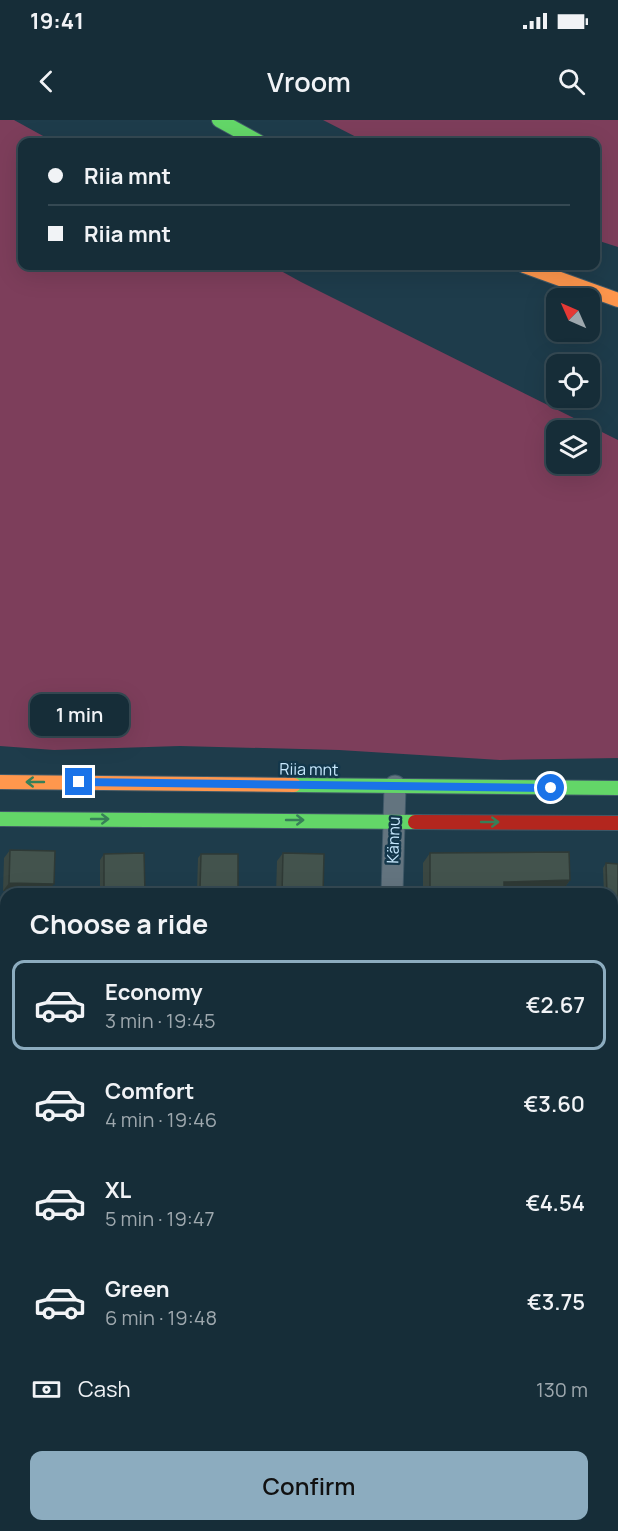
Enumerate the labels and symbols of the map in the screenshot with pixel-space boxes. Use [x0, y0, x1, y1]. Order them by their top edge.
north arrow [546, 288, 600, 342]
callout: 1 min [29, 695, 128, 737]
street label: Riia mnt [279, 757, 339, 781]
route end [65, 768, 92, 795]
route start [537, 774, 564, 801]
one-way arrow [25, 776, 45, 788]
one-way arrow [90, 813, 110, 825]
one-way arrow [285, 814, 305, 826]
street label: Kännu [381, 816, 405, 864]
one-way arrow [480, 816, 500, 828]

